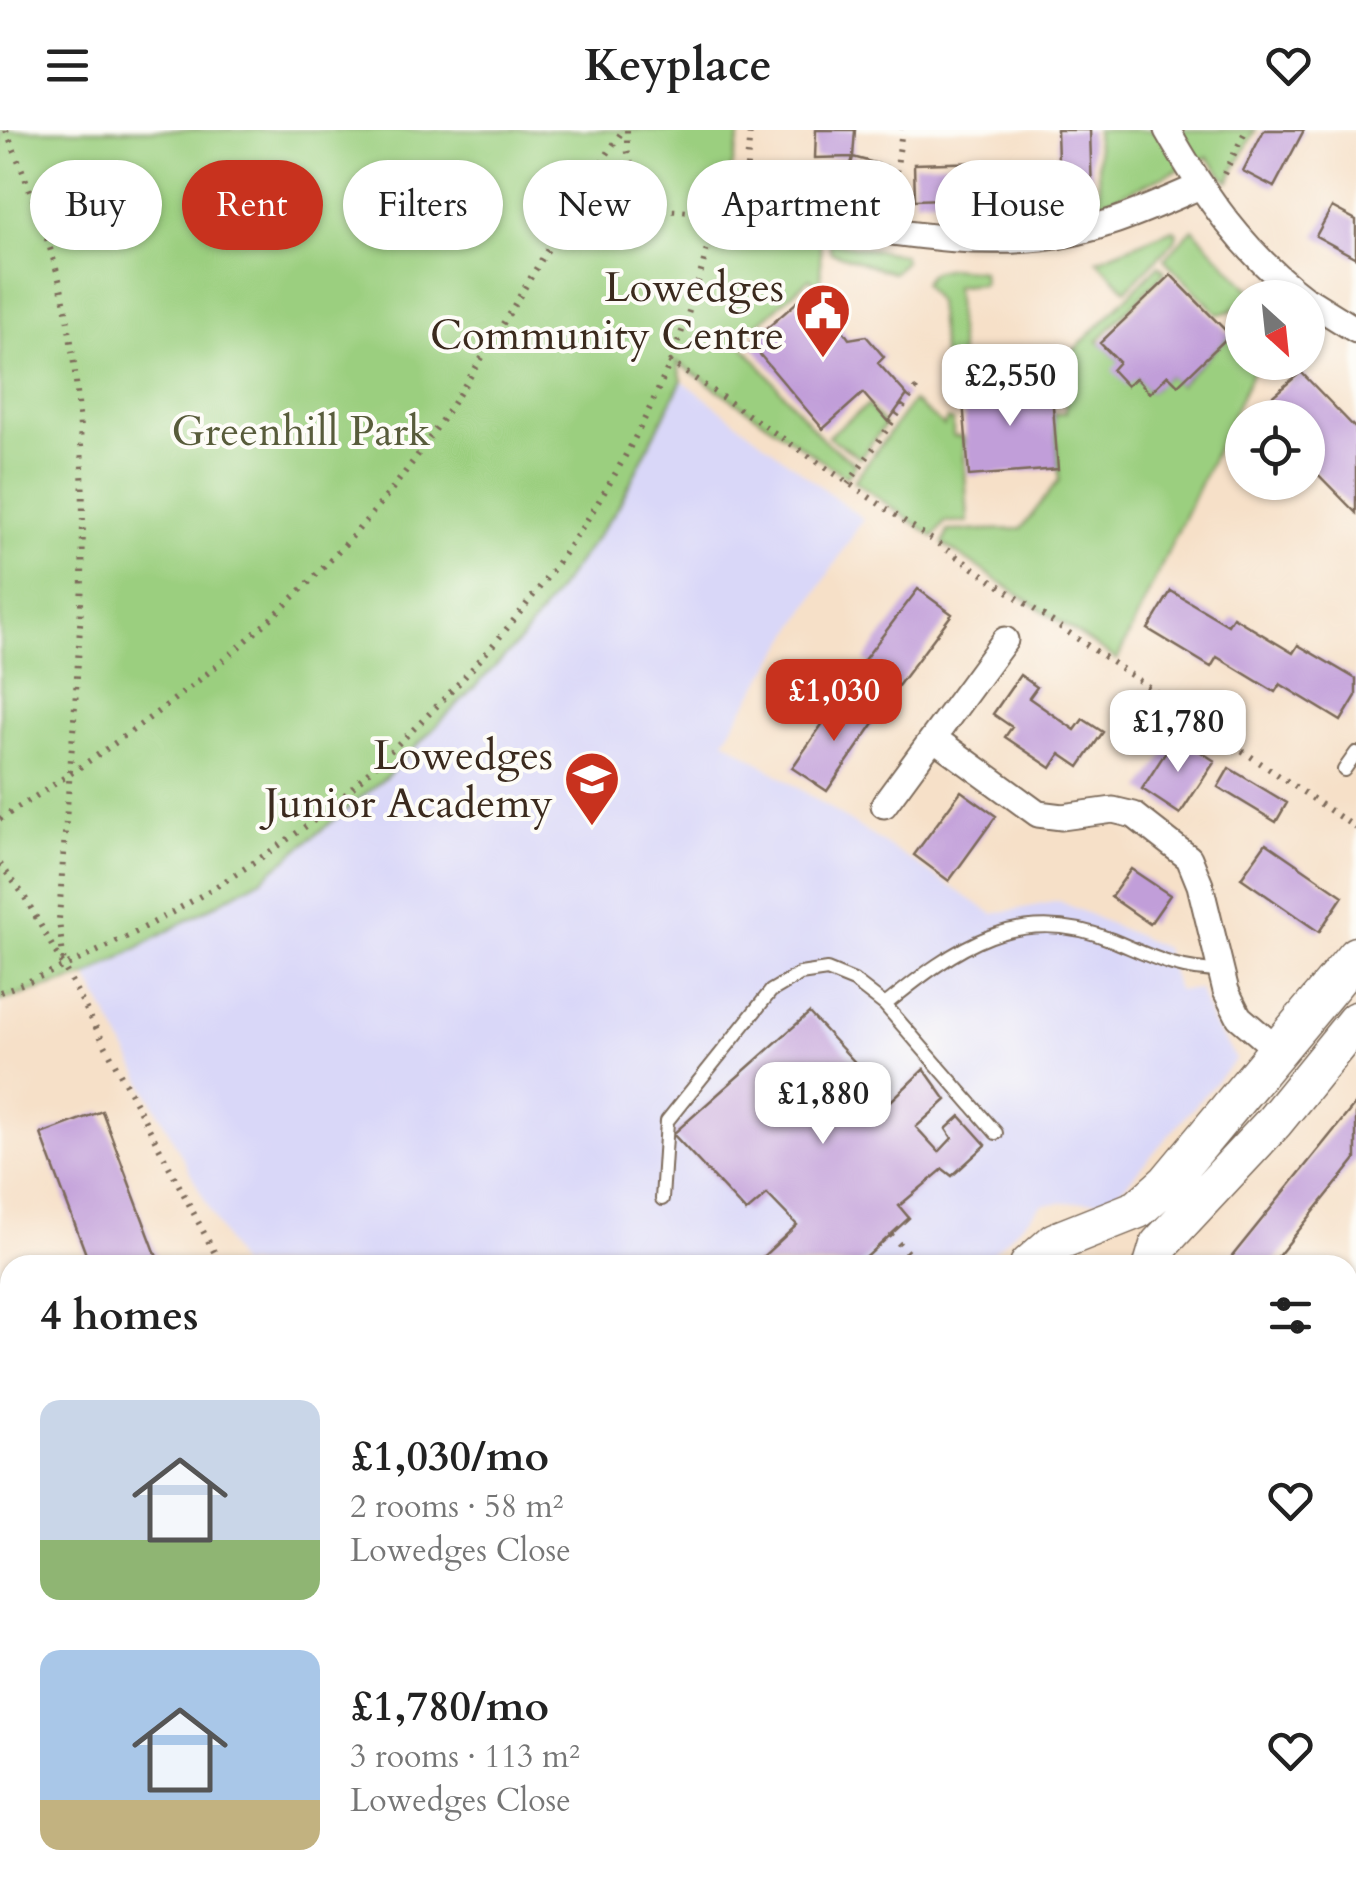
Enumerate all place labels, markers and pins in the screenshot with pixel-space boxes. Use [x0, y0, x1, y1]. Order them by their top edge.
place label: Lowedges Community Centre [430, 259, 784, 364]
public building icon: Lowedges Community Centre [793, 281, 853, 360]
pin: £2,550 [929, 344, 1091, 429]
pin: £1,030 [753, 659, 915, 744]
pin: £1,780 [1097, 690, 1259, 775]
place label: Lowedges Junior Academy [258, 727, 553, 832]
school or university icon: Lowedges Junior Academy [562, 749, 622, 828]
pin: £1,880 [742, 1062, 904, 1147]

